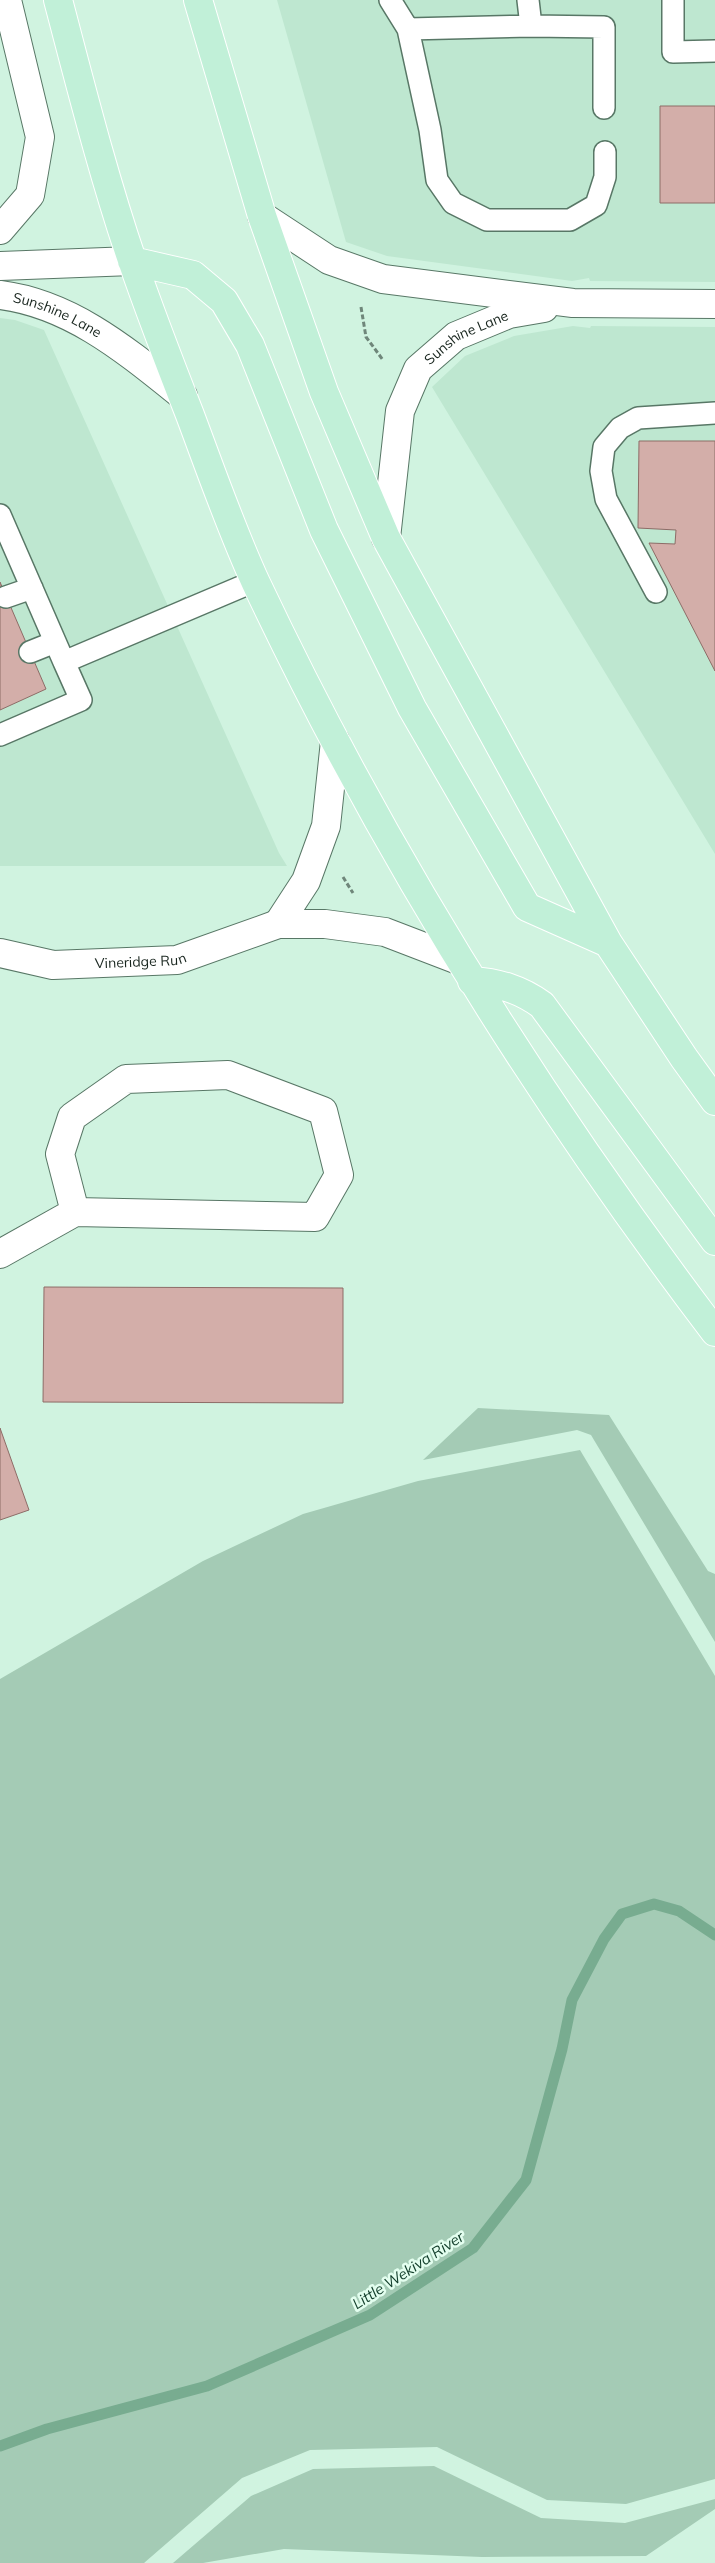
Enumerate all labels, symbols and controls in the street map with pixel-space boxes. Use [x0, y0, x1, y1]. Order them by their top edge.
street label: Sunshine Lane [11, 288, 105, 342]
street label: Sunshine Lane [420, 306, 511, 369]
street label: Vineridge Run [94, 948, 189, 972]
water label: Little Wekiva River [349, 2227, 468, 2313]

